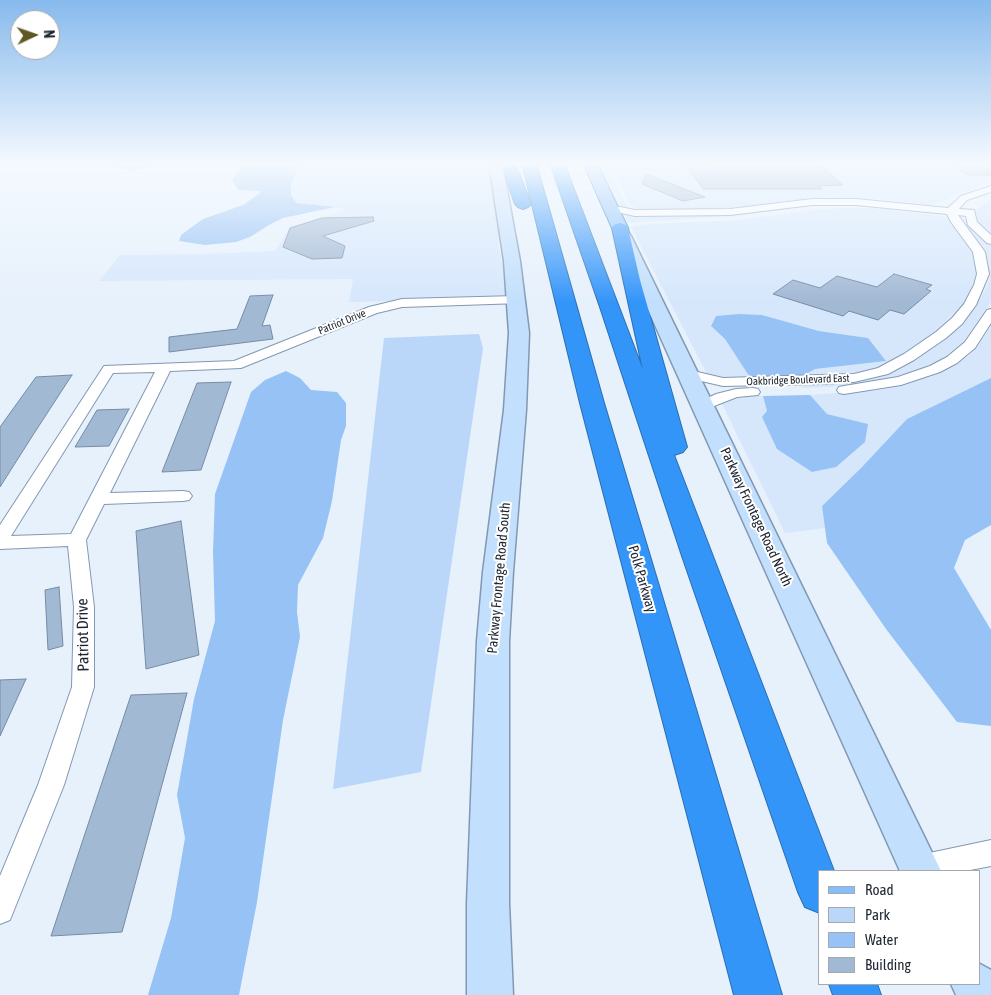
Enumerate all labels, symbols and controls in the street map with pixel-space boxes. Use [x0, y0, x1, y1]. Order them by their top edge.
north arrow [10, 10, 60, 60]
text: N [41, 30, 57, 39]
street label: Patriot Drive [316, 306, 368, 338]
street label: Oakbridge Boulevard East [746, 372, 850, 388]
street label: Parkway Frontage Road North [716, 445, 796, 589]
street label: Parkway Frontage Road South [484, 502, 514, 654]
street label: Polk Parkway [624, 544, 660, 614]
street label: Patriot Drive [73, 598, 93, 672]
legend [818, 870, 981, 985]
text: Road [865, 881, 894, 898]
text: Park [865, 906, 890, 923]
text: Water [865, 931, 898, 948]
text: Building [865, 956, 911, 973]

